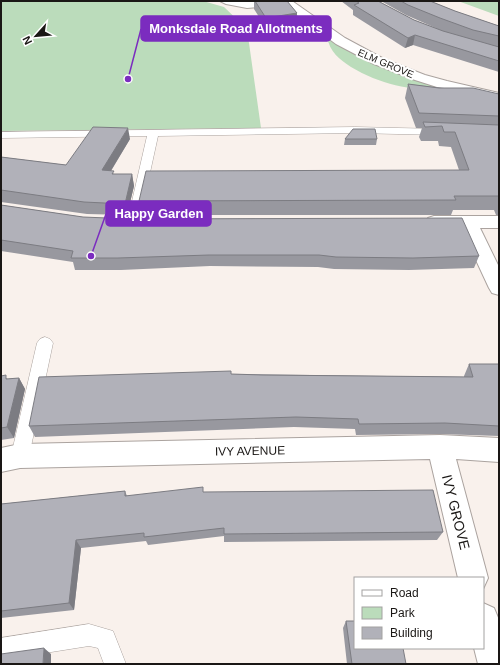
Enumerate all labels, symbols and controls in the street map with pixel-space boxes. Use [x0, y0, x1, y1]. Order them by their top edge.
north arrow [16, 16, 56, 56]
callout: Monksdale Road Allotments [141, 16, 331, 41]
text: Monksdale Road Allotments [149, 21, 323, 36]
text: N [20, 34, 34, 47]
street label: ELM GROVE [356, 47, 416, 80]
callout: Happy Garden [106, 201, 211, 226]
text: Happy Garden [115, 206, 203, 221]
street label: IVY AVENUE [215, 443, 285, 459]
street label: IVY GROVE [439, 473, 473, 551]
legend [354, 577, 484, 649]
text: Road [390, 586, 419, 600]
text: Park [390, 606, 416, 620]
text: Building [390, 626, 433, 640]

